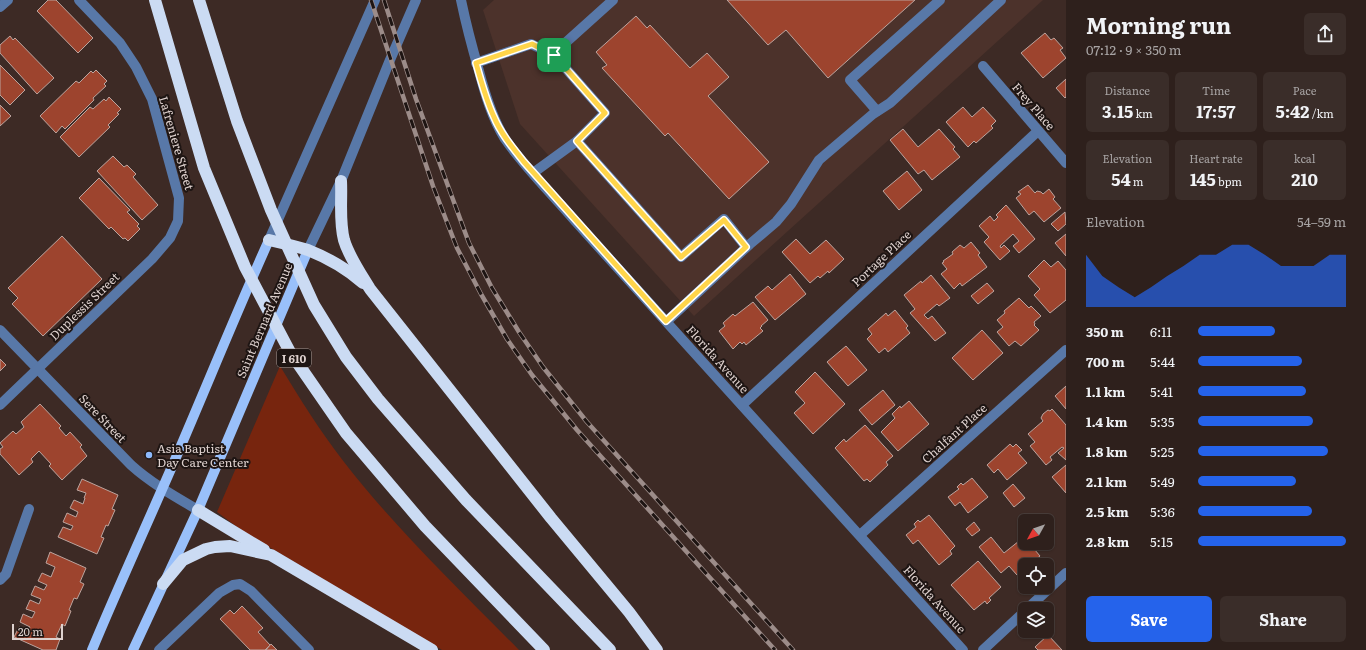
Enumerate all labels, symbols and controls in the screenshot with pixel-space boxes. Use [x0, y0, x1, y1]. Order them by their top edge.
text: Morning run [1086, 8, 1231, 41]
button: share [1304, 13, 1346, 55]
pin [537, 38, 571, 72]
text: 07:12 · 9 × 350 m [1086, 40, 1181, 59]
icon: arrive [543, 44, 565, 66]
street label: Frey Place [1008, 78, 1060, 134]
text: Distance [1105, 82, 1150, 98]
text: Time [1202, 82, 1230, 98]
text: Pace [1293, 82, 1316, 98]
street label: Lafreniere Street [155, 94, 199, 192]
text: 3.15 [1102, 98, 1133, 123]
text: 17:57 [1196, 98, 1236, 123]
text: 5:42 [1276, 98, 1310, 123]
text: km [1133, 105, 1153, 121]
text: /km [1310, 105, 1334, 121]
text: Elevation [1102, 150, 1152, 166]
text: Heart rate [1189, 150, 1243, 166]
text: kcal [1294, 150, 1316, 166]
text: 54 [1111, 166, 1131, 191]
text: 145 [1190, 166, 1216, 191]
text: 210 [1291, 166, 1318, 191]
text: m [1131, 173, 1144, 189]
text: bpm [1216, 173, 1242, 189]
text: Elevation [1086, 212, 1145, 231]
text: 54–59 m [1297, 212, 1346, 231]
street label: Portage Place [847, 226, 915, 290]
street label: Saint Bernard Avenue [232, 260, 296, 380]
street label: Duplessis Street [45, 268, 123, 344]
street label: Florida Avenue [683, 321, 753, 397]
text: 350 m [1086, 322, 1124, 341]
text: 6:11 [1150, 322, 1172, 341]
road number: I 610 [277, 349, 311, 367]
text: 700 m [1086, 352, 1125, 371]
text: 5:44 [1150, 352, 1175, 371]
text: 1.1 km [1086, 382, 1125, 401]
text: 5:41 [1150, 382, 1173, 401]
street label: Sere Street [75, 390, 131, 447]
street label: Chalfant Place [917, 399, 991, 467]
text: 1.4 km [1086, 412, 1127, 431]
text: 5:35 [1150, 412, 1174, 431]
place label: Asia Baptist Day Care Center [157, 439, 249, 471]
text: 1.8 km [1086, 442, 1128, 461]
text: 5:25 [1150, 442, 1174, 461]
marker: Asia Baptist Day Care Center [144, 450, 154, 460]
text: 2.1 km [1086, 472, 1127, 491]
text: 5:49 [1150, 472, 1175, 491]
text: 2.5 km [1086, 502, 1129, 521]
text: 5:36 [1150, 502, 1175, 521]
north arrow [1018, 514, 1054, 550]
map controls [1018, 514, 1054, 638]
text: 2.8 km [1086, 532, 1129, 551]
text: 5:15 [1150, 532, 1173, 551]
button: locate [1018, 558, 1054, 594]
street label: Florida Avenue [900, 561, 970, 637]
button: Save [1086, 596, 1212, 642]
button: Share [1220, 596, 1346, 642]
button: layers [1018, 602, 1054, 638]
scale bar [12, 622, 63, 641]
text: 20 m [18, 623, 43, 639]

